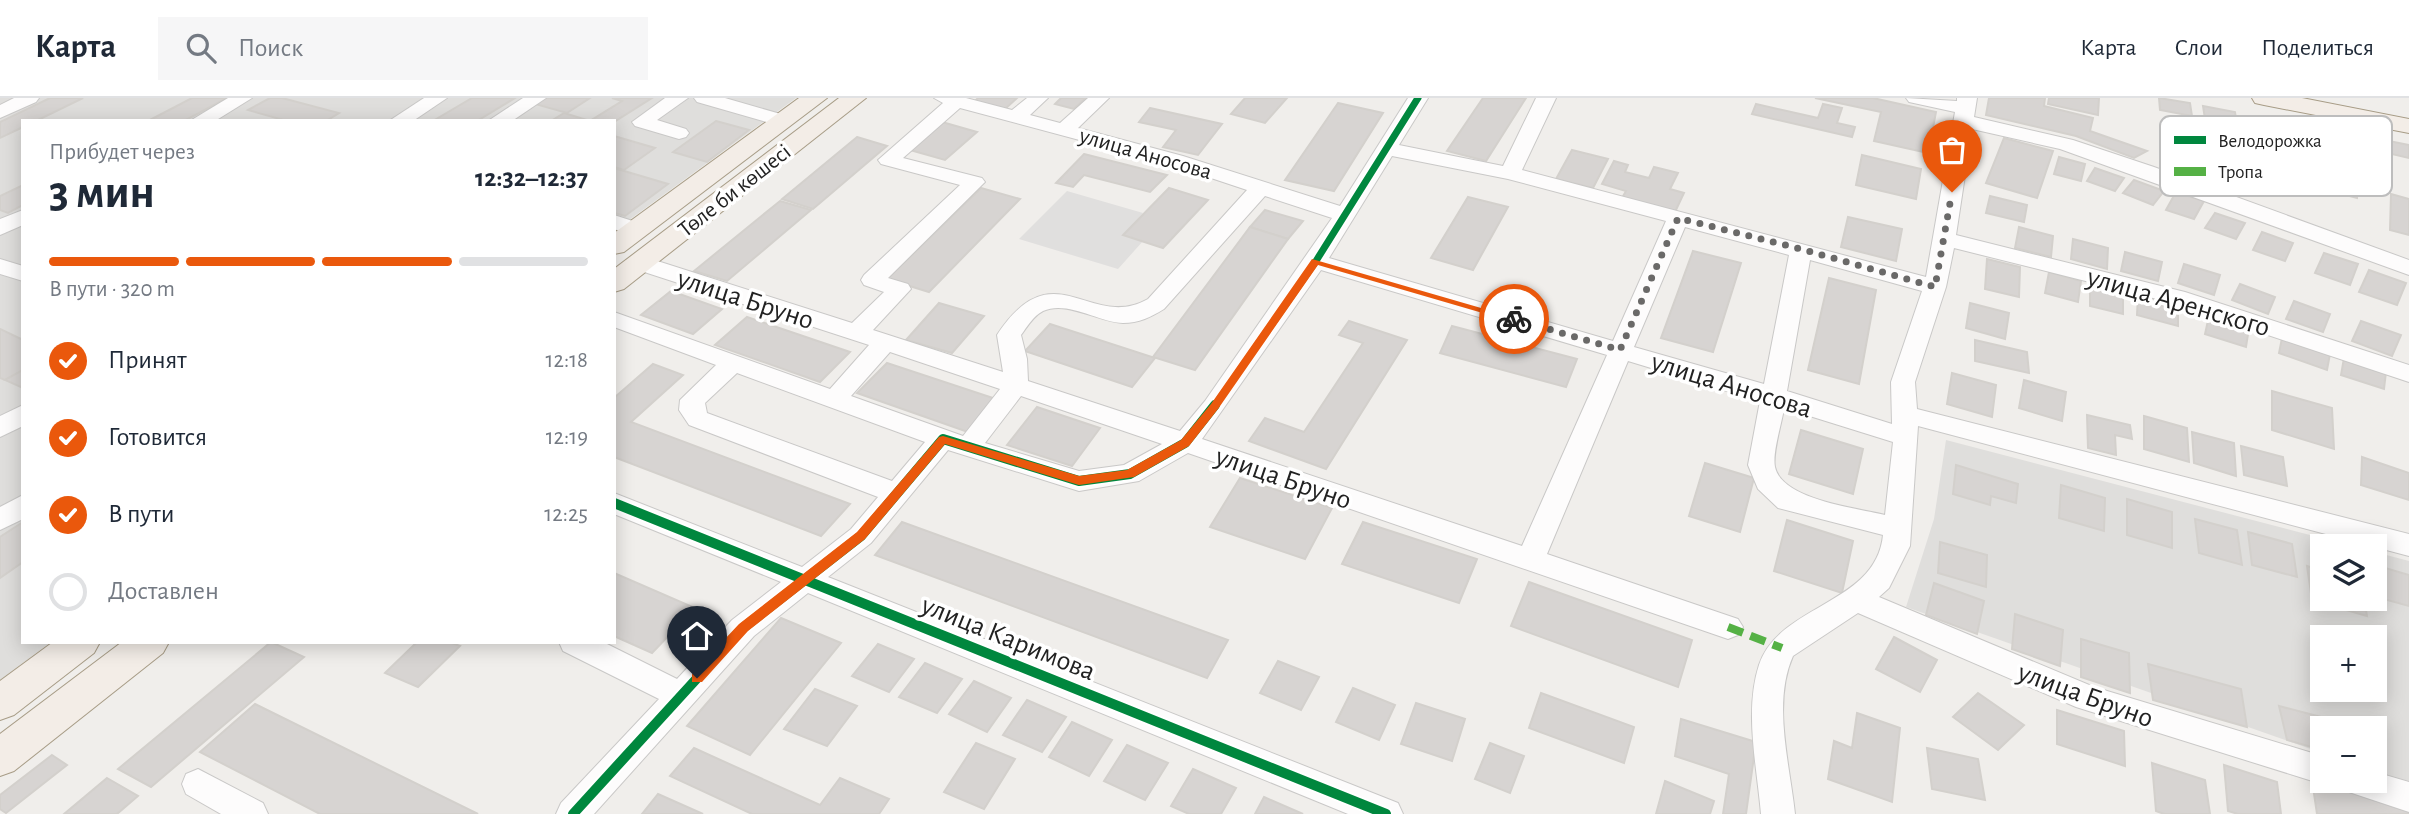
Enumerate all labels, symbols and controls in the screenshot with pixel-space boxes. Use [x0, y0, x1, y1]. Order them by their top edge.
search box [158, 17, 648, 80]
icon: search [182, 29, 220, 67]
text: Карта [35, 31, 116, 64]
text: Поиск [238, 35, 303, 61]
text: Карта [2080, 36, 2136, 60]
text: Слои [2174, 36, 2223, 60]
text: Поделиться [2261, 36, 2374, 60]
legend [2160, 116, 2392, 196]
pin [1922, 120, 1982, 192]
street label: улица Аносова [1076, 124, 1214, 184]
icon: bag [1933, 131, 1971, 169]
text: Велодорожка [2218, 132, 2322, 151]
street label: Төле би көшесі [674, 140, 795, 242]
text: Прибудет через [49, 141, 195, 164]
text: Тропа [2218, 163, 2263, 182]
text: 12:32–12:37 [475, 165, 588, 191]
text: 3 мин [49, 170, 155, 216]
street label: улица Аренского [2083, 263, 2273, 342]
street label: улица Бруно [673, 264, 817, 335]
text: В пути · 320 m [49, 278, 175, 301]
courier [1479, 284, 1549, 354]
icon: bike [1495, 300, 1533, 338]
icon: check [49, 342, 87, 380]
text: Принят [108, 347, 187, 373]
street label: улица Аносова [1647, 348, 1815, 424]
text: 12:18 [546, 349, 588, 372]
icon: check [49, 419, 87, 457]
text: Готовится [108, 424, 207, 450]
text: 12:19 [546, 426, 588, 449]
street label: улица Бруно [1211, 442, 1355, 515]
icon: check [49, 496, 87, 534]
text: В пути [108, 501, 174, 527]
text: 12:25 [544, 503, 588, 526]
map controls [2310, 534, 2387, 793]
button: layers [2310, 534, 2387, 611]
text: Доставлен [108, 578, 219, 604]
street label: улица Каримова [916, 591, 1099, 687]
pin [667, 606, 727, 678]
icon: home [678, 617, 716, 655]
button: + [2310, 625, 2387, 702]
street label: улица Бруно [2013, 658, 2157, 733]
button: − [2310, 716, 2387, 793]

